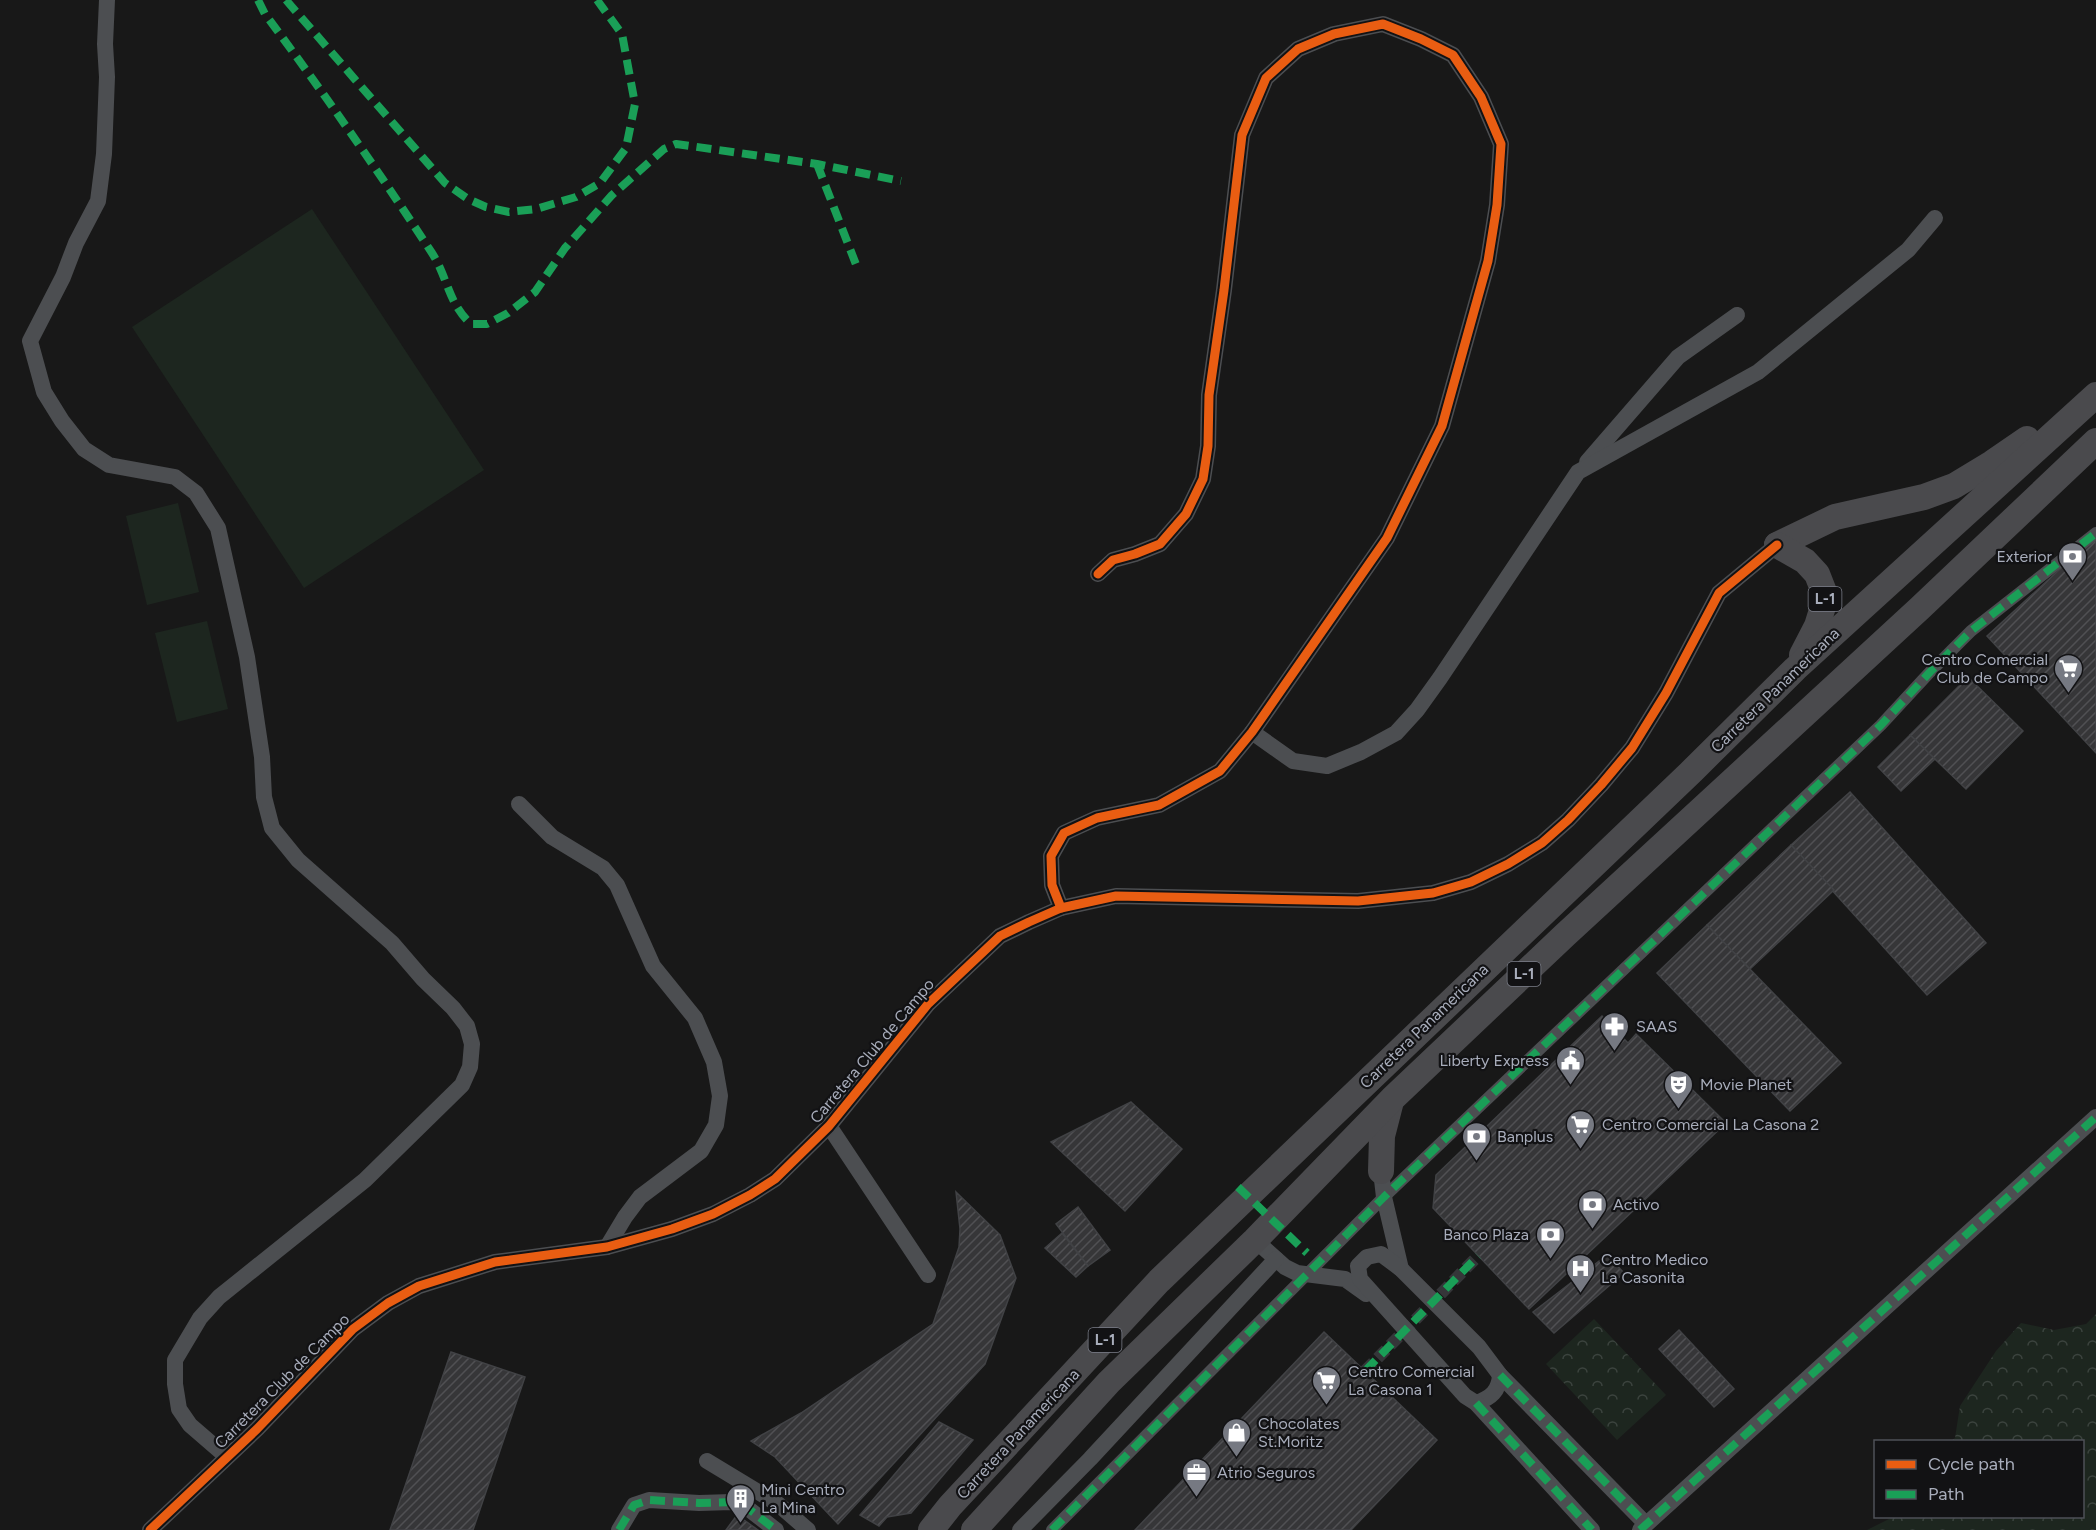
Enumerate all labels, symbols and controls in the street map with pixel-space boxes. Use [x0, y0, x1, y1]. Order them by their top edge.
bank icon: Exterior [2057, 540, 2089, 582]
place label: Exterior [1996, 547, 2053, 566]
road number: L-1 [1808, 587, 1842, 611]
street label: Carretera Panamericana [1707, 624, 1843, 756]
place label: Centro Comercial Club de Campo [1921, 650, 2048, 687]
supermarket icon: Centro Comercial Club de Campo [2053, 652, 2085, 694]
street label: Carretera Panamericana [1356, 960, 1492, 1092]
road number: L-1 [1508, 962, 1540, 986]
street label: Carretera Club de Campo [806, 975, 938, 1127]
pharmacy icon: SAAS [1599, 1010, 1631, 1052]
place label: SAAS [1636, 1017, 1677, 1036]
public building icon: Liberty Express [1554, 1044, 1586, 1086]
place label: Liberty Express [1439, 1051, 1549, 1070]
theatre icon: Movie Planet [1663, 1068, 1695, 1110]
place label: Movie Planet [1700, 1075, 1792, 1094]
supermarket icon: Centro Comercial La Casona 2 [1565, 1108, 1597, 1150]
place label: Centro Comercial La Casona 2 [1602, 1115, 1819, 1134]
bank icon: Banplus [1460, 1120, 1492, 1162]
place label: Banplus [1497, 1127, 1553, 1146]
bank icon: Activo [1576, 1188, 1608, 1230]
place label: Activo [1613, 1195, 1660, 1214]
bank icon: Banco Plaza [1534, 1218, 1566, 1260]
place label: Banco Plaza [1443, 1225, 1529, 1244]
place label: Centro Medico La Casonita [1601, 1250, 1708, 1287]
hospital icon: Centro Medico La Casonita [1564, 1252, 1596, 1294]
street label: Carretera Club de Campo [211, 1310, 353, 1452]
road number: L-1 [1088, 1328, 1122, 1352]
place label: Centro Comercial La Casona 1 [1348, 1362, 1475, 1399]
supermarket icon: Centro Comercial La Casona 1 [1311, 1364, 1343, 1406]
street label: Carretera Panamericana [953, 1365, 1083, 1503]
place label: Chocolates St.Moritz [1258, 1414, 1340, 1451]
shop icon: Chocolates St.Moritz [1221, 1416, 1253, 1458]
legend [1874, 1440, 2084, 1518]
text: Cycle path [1928, 1453, 2015, 1475]
office icon: Atrio Seguros [1180, 1456, 1212, 1498]
place label: Atrio Seguros [1217, 1463, 1315, 1482]
place label: Mini Centro La Mina [761, 1480, 845, 1517]
building icon: Mini Centro La Mina [724, 1482, 756, 1524]
text: Path [1928, 1483, 1964, 1505]

